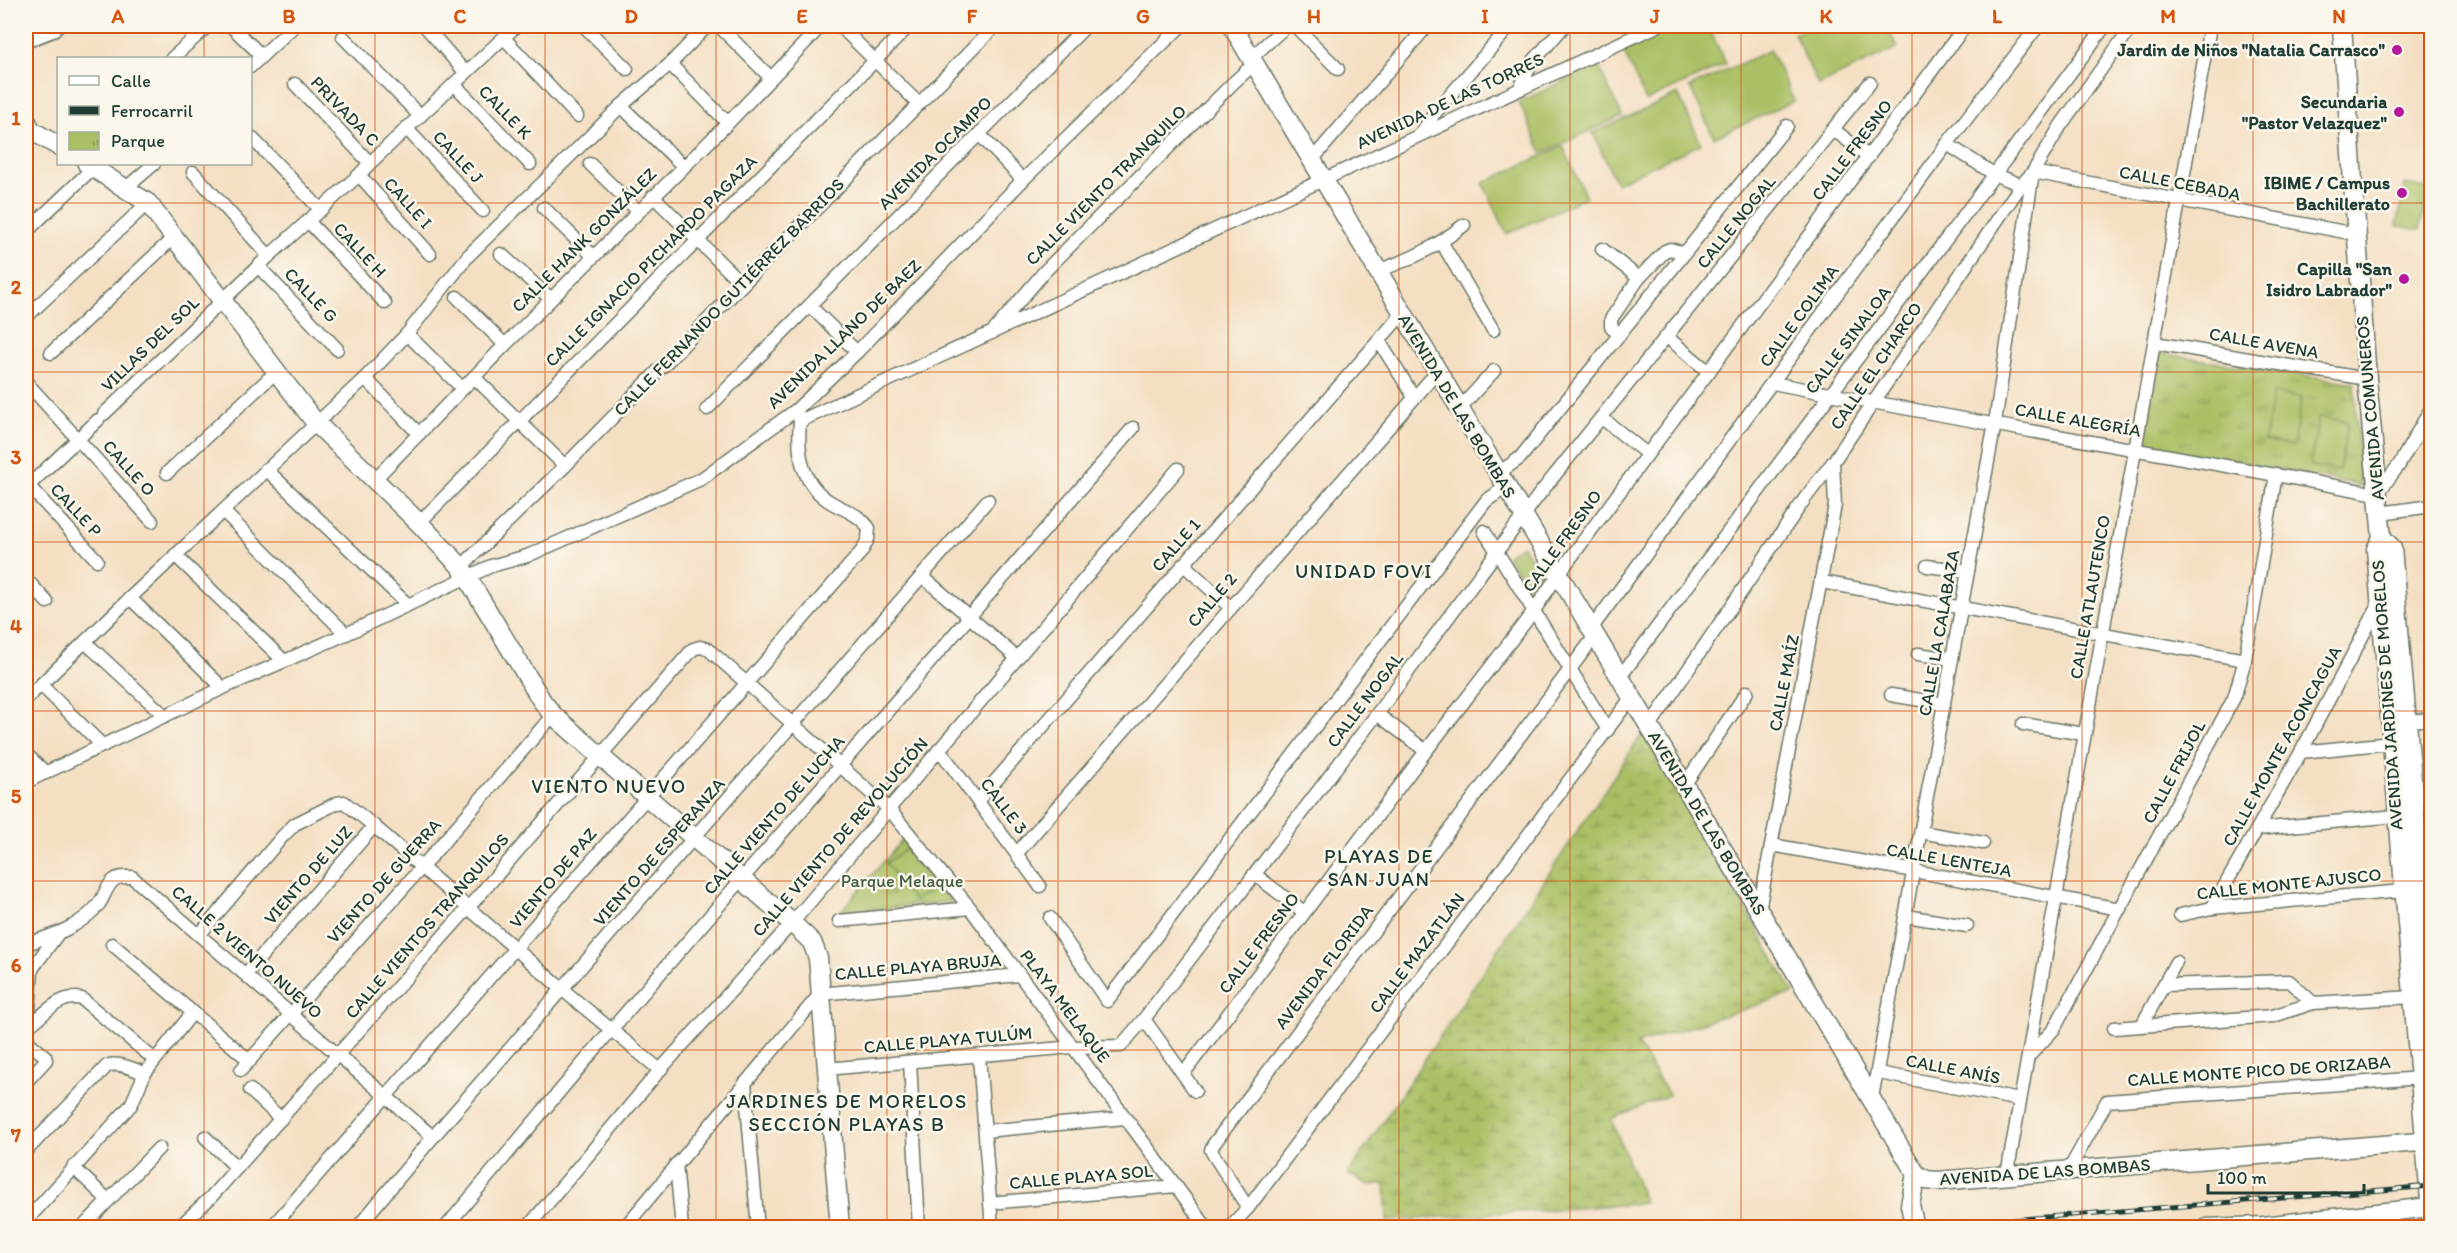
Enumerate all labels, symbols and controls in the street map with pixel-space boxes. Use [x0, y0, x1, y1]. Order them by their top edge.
text: A [111, 4, 125, 28]
text: B [283, 4, 296, 28]
text: C [454, 4, 467, 28]
text: D [624, 4, 638, 28]
text: E [796, 4, 808, 28]
text: F [967, 4, 978, 28]
text: G [1136, 4, 1150, 28]
text: H [1307, 4, 1321, 28]
text: I [1481, 4, 1489, 28]
text: J [1649, 4, 1660, 28]
text: K [1820, 4, 1834, 28]
text: L [1992, 4, 2003, 28]
text: M [2160, 4, 2176, 28]
text: N [2332, 4, 2346, 28]
place label: Jardin de Niños "Natalia Carrasco" [2117, 39, 2385, 61]
marker: Jardin de Niños "Natalia Carrasco" [2390, 43, 2404, 57]
street label: AVENIDA DE LAS TORRES [1353, 48, 1547, 154]
legend [57, 57, 252, 165]
text: Calle [111, 70, 151, 92]
street label: PRIVADA C [306, 71, 384, 151]
street label: CALLE K [474, 80, 536, 144]
street label: AVENIDA OCAMPO [873, 91, 997, 215]
place label: Secundaria "Pastor Velazquez" [2242, 91, 2387, 134]
street label: CALLE FRESNO [1807, 95, 1897, 205]
text: Ferrocarril [111, 100, 193, 122]
street label: CALLE VIENTO TRANQUILO [1021, 100, 1191, 270]
marker: Secundaria "Pastor Velazquez" [2392, 105, 2406, 119]
text: 1 [11, 106, 21, 130]
street label: CALLE J [428, 126, 488, 188]
text: Parque [111, 130, 165, 152]
street label: CALLE IGNACIO PICHARDO PAGAZA [540, 150, 762, 372]
street label: CALLE CEBADA [2117, 160, 2243, 206]
street label: CALLE HANK GONZÁLEZ [507, 163, 661, 317]
street label: CALLE NOGAL [1692, 171, 1780, 273]
place label: IBIME / Campus Bachillerato [2264, 172, 2390, 215]
street label: CALLE I [379, 173, 437, 233]
street label: CALLE FERNANDO GUTIÉRREZ BARRIOS [609, 173, 849, 421]
marker: IBIME / Campus Bachillerato [2395, 186, 2409, 200]
street label: CALLE H [329, 218, 391, 282]
street label: AVENIDA LLANO DE BAEZ [762, 255, 926, 413]
place label: Capilla "San Isidro Labrador" [2266, 258, 2393, 301]
street label: CALLE COLIMA [1754, 260, 1844, 372]
street label: CALLE G [280, 263, 342, 327]
marker: Capilla "San Isidro Labrador" [2397, 272, 2411, 286]
text: 2 [11, 275, 22, 299]
street label: CALLE SINALOA [1800, 281, 1896, 398]
street label: VILLAS DEL SOL [96, 292, 204, 396]
street label: CALLE EL CHARCO [1825, 298, 1927, 434]
street label: AVENIDA DE LAS BOMBAS [1393, 310, 1521, 502]
street label: AVENIDA COMUNEROS [2351, 315, 2389, 501]
street label: CALLE AVENA [2207, 323, 2321, 364]
street label: CALLE ALEGRÍA [2013, 398, 2143, 442]
street label: CALLE O [98, 435, 160, 501]
text: 3 [11, 445, 22, 469]
street label: CALLE P [46, 478, 106, 542]
street label: CALLE FRESNO [1518, 486, 1606, 596]
street label: CALLE ATLAUTENCO [2065, 513, 2115, 681]
street label: CALLE 1 [1147, 514, 1205, 576]
street label: CALLE LA CALABAZA [1914, 548, 1965, 718]
district label: UNIDAD FOVI [1295, 559, 1433, 583]
street label: AVENIDA JARDINES DE MORELOS [2367, 559, 2407, 831]
street label: CALLE 2 [1182, 568, 1242, 632]
text: 4 [10, 614, 22, 638]
street label: CALLE MAÍZ [1764, 633, 1804, 733]
street label: CALLE MONTE ACONCAGUA [2218, 641, 2347, 850]
street label: CALLE NOGAL [1322, 648, 1408, 752]
street label: CALLE FRIJOL [2138, 717, 2210, 827]
street label: AVENIDA DE LAS BOMBAS [1643, 727, 1771, 919]
street label: CALLE VIENTO DE LUCHA [699, 730, 850, 899]
street label: CALLE VIENTO DE REVOLUCIÓN [747, 733, 933, 941]
street label: VIENTO DE ESPERANZA [589, 773, 730, 931]
street label: CALLE 3 [976, 773, 1033, 839]
district label: VIENTO NUEVO [531, 774, 687, 798]
text: 5 [11, 784, 22, 808]
street label: VIENTO DE GUERRA [322, 814, 446, 948]
street label: VIENTO DE LUZ [259, 821, 357, 929]
street label: VIENTO DE PAZ [505, 823, 601, 933]
street label: CALLE VIENTOS TRANQUILOS [340, 829, 514, 1023]
street label: CALLE LENTEJA [1885, 838, 2014, 882]
district label: PLAYAS DE SAN JUAN [1324, 844, 1434, 891]
street label: CALLE MONTE AJUSCO [2195, 863, 2383, 905]
park label: Parque Melaque [841, 870, 963, 892]
street label: CALLE 2 VIENTO NUEVO [167, 880, 327, 1024]
street label: CALLE FRESNO [1214, 888, 1304, 998]
street label: CALLE MAZATLÁN [1364, 888, 1470, 1018]
street label: AVENIDA FLORIDA [1270, 900, 1378, 1034]
street label: PLAYA MELAQUE [1015, 945, 1115, 1067]
street label: CALLE PLAYA BRUJA [834, 949, 1003, 985]
text: 6 [11, 953, 22, 977]
street label: CALLE PLAYA TULÚM [863, 1022, 1033, 1058]
street label: CALLE ANÍS [1904, 1049, 2002, 1089]
street label: CALLE MONTE PICO DE ORIZABA [2127, 1051, 2392, 1091]
district label: JARDINES DE MORELOS SECCIÓN PLAYAS B [726, 1089, 968, 1136]
text: 7 [10, 1123, 21, 1147]
street label: AVENIDA DE LAS BOMBAS [1939, 1154, 2151, 1190]
scale bar [2208, 1157, 2364, 1195]
street label: CALLE PLAYA SOL [1008, 1160, 1154, 1194]
text: 100 m [2217, 1167, 2267, 1189]

